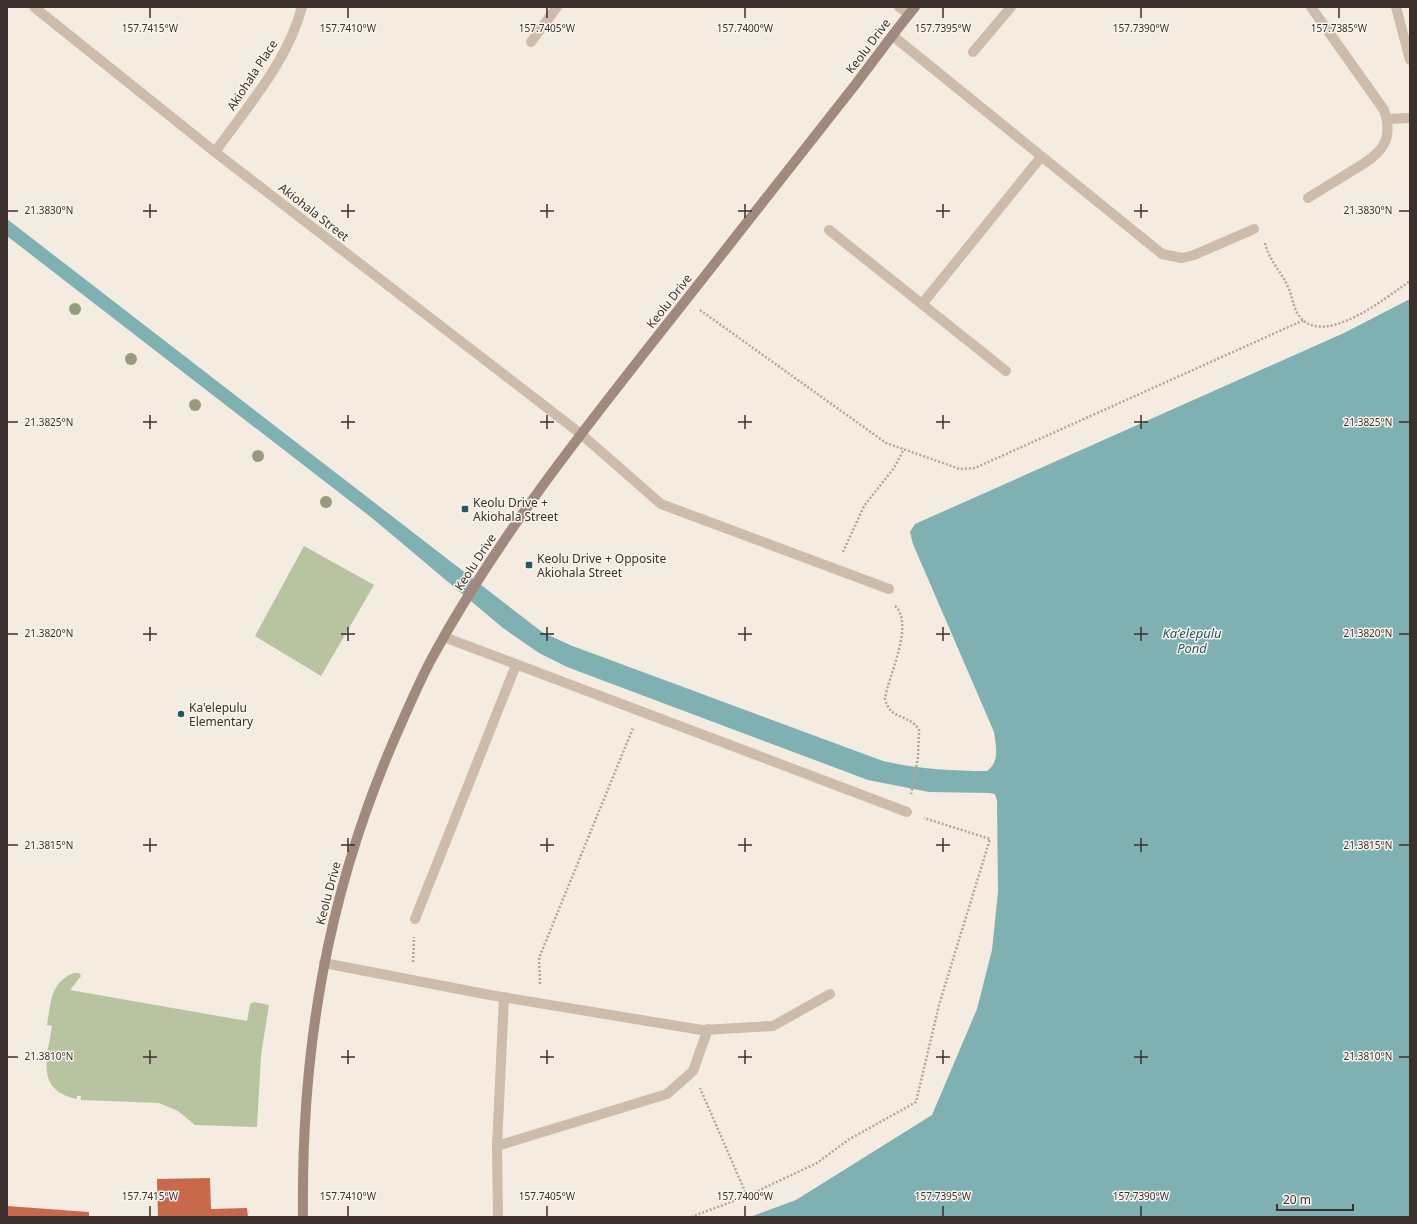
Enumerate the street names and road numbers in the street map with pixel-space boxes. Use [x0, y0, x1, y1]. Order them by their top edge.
street label: Keolu Drive [842, 15, 894, 77]
street label: Akiohala Place [223, 36, 281, 114]
street label: Akiohala Street [275, 179, 353, 245]
street label: Keolu Drive [642, 270, 696, 332]
street label: Keolu Drive [450, 530, 500, 594]
street label: Keolu Drive [311, 859, 345, 926]

